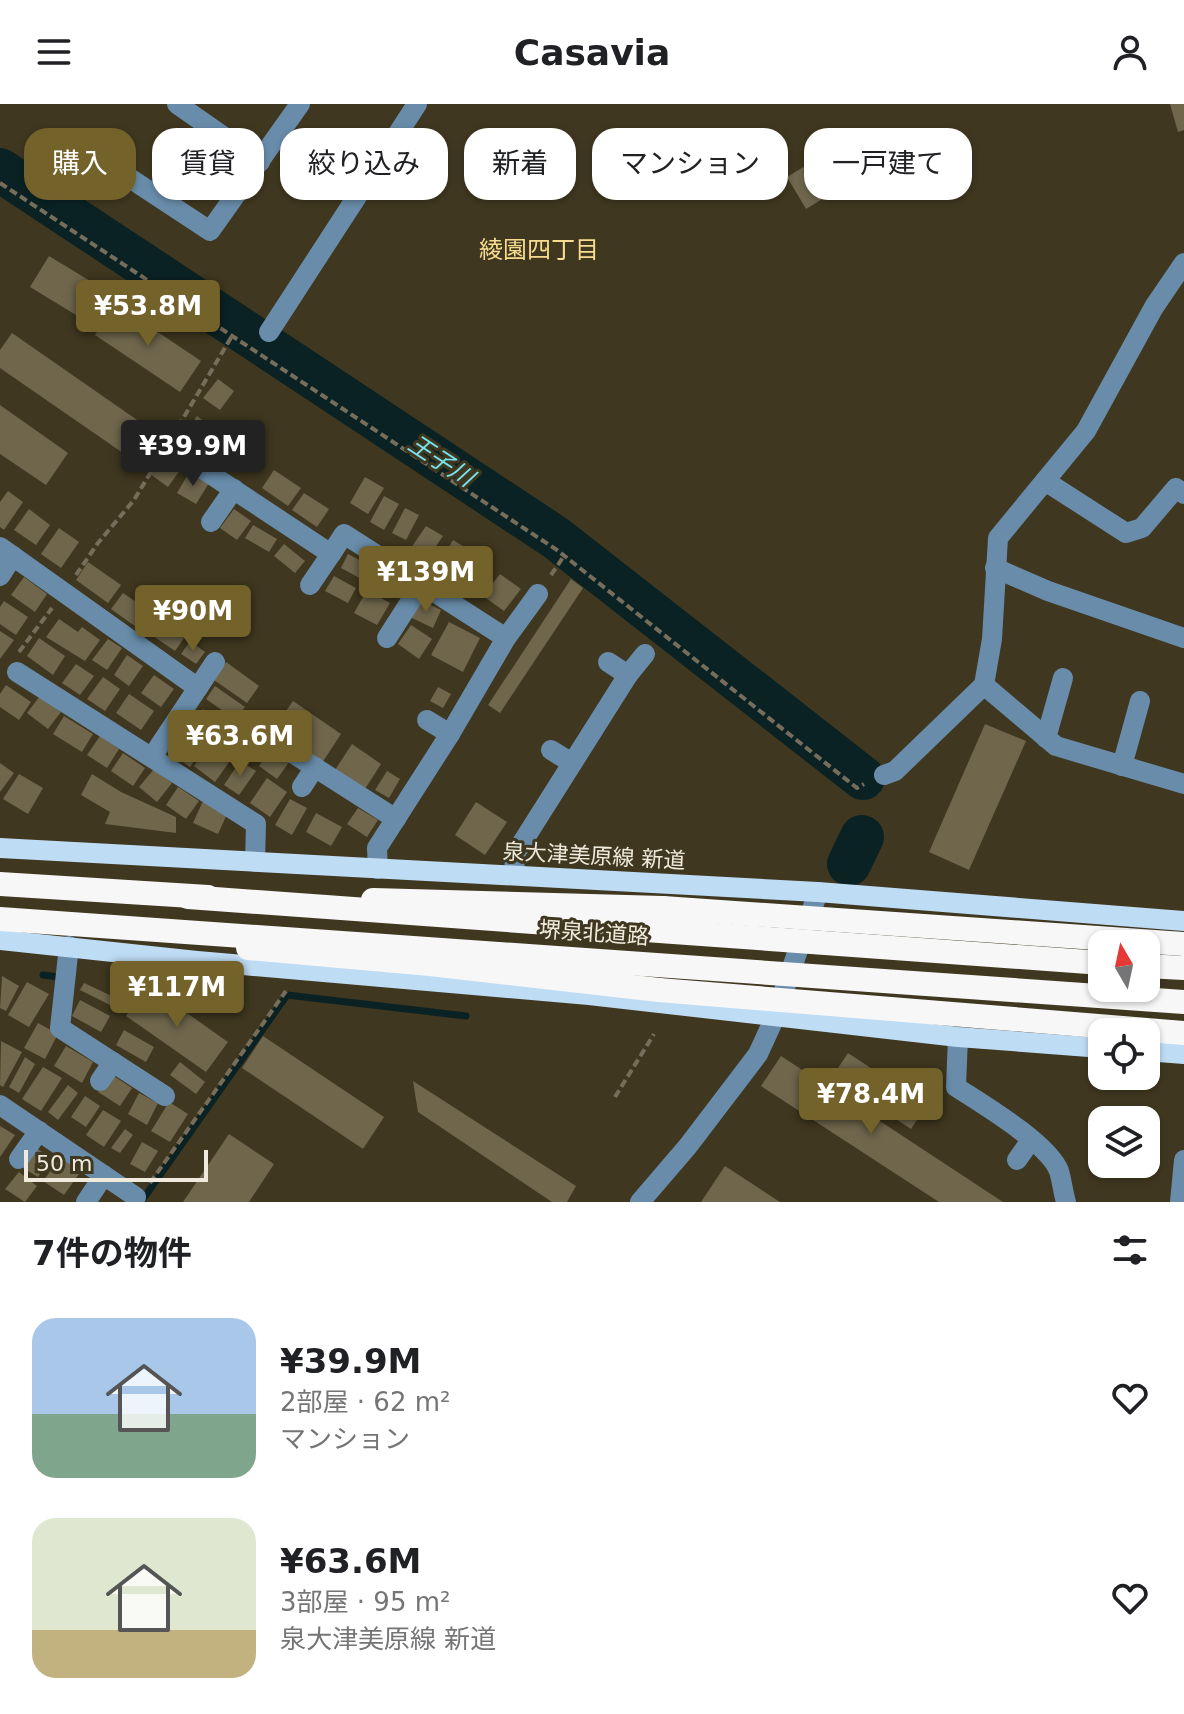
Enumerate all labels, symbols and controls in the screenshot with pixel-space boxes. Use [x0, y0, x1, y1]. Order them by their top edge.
icon: menu [32, 30, 76, 74]
icon: person [1108, 30, 1152, 74]
text: Casavia [514, 32, 670, 73]
chip: 購入 [24, 128, 136, 200]
chip: 賃貸 [152, 128, 264, 200]
chip: 絞り込み [280, 128, 448, 200]
chip: 新着 [464, 128, 576, 200]
chip: マンション [592, 128, 788, 200]
chip: 一戸建て [804, 128, 972, 200]
district label: 綾園四丁目 [479, 236, 599, 264]
pin: ¥53.8M [83, 280, 213, 348]
text: ¥53.8M [94, 291, 202, 321]
pin: ¥39.9M [128, 420, 258, 488]
water label: 王子川 [403, 430, 481, 494]
text: ¥39.9M [139, 431, 247, 461]
pin: ¥139M [370, 546, 482, 614]
text: ¥139M [377, 557, 475, 587]
pin: ¥90M [146, 585, 240, 653]
text: ¥90M [153, 596, 233, 626]
pin: ¥63.6M [175, 710, 305, 778]
text: ¥63.6M [186, 721, 294, 751]
street label: 泉大津美原線 新道 [502, 839, 686, 873]
street label: 堺泉北道路 [538, 917, 650, 949]
north arrow [1088, 930, 1160, 1002]
map controls [1088, 930, 1160, 1178]
pin: ¥117M [121, 961, 233, 1029]
text: ¥117M [128, 972, 226, 1002]
button: locate [1088, 1018, 1160, 1090]
pin: ¥78.4M [806, 1068, 936, 1136]
text: ¥78.4M [817, 1079, 925, 1109]
button: layers [1088, 1106, 1160, 1178]
scale bar [24, 1146, 208, 1182]
text: 50 m [36, 1151, 92, 1176]
icon: filters [1108, 1228, 1152, 1272]
text: 7件の物件 [32, 1233, 192, 1273]
text: ¥39.9M [280, 1341, 421, 1381]
icon: home [96, 1350, 192, 1446]
icon: heart [1108, 1376, 1152, 1420]
text: 2部屋 · 62 m² [280, 1387, 450, 1417]
text: マンション [280, 1424, 410, 1454]
text: ¥63.6M [280, 1541, 421, 1581]
icon: home [96, 1550, 192, 1646]
icon: heart [1108, 1576, 1152, 1620]
text: 3部屋 · 95 m² [280, 1587, 450, 1617]
text: 泉大津美原線 新道 [280, 1624, 496, 1654]

